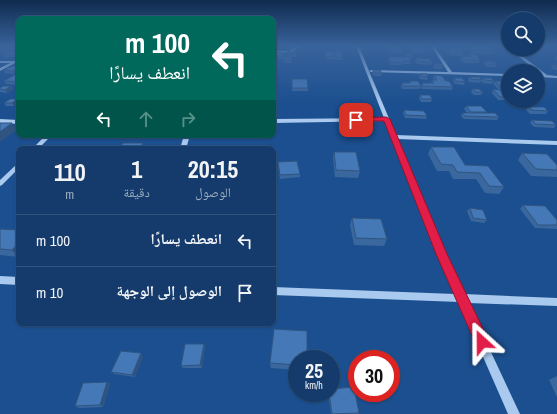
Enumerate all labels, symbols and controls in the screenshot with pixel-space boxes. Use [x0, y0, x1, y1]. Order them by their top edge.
map controls [501, 12, 545, 108]
button: search [501, 12, 545, 56]
text: 100 m [125, 24, 190, 62]
icon: left [204, 32, 256, 84]
text: انعطف يسارًا [109, 60, 190, 85]
button: layers [501, 64, 545, 108]
pin [339, 103, 373, 137]
icon: left [93, 108, 115, 130]
icon: ahead [135, 108, 157, 130]
icon: right [177, 108, 199, 130]
icon: arrive [345, 109, 367, 131]
text: 1 [131, 153, 142, 185]
text: 20:15 [188, 153, 238, 185]
text: 110 [54, 156, 86, 188]
text: دقيقة [124, 184, 150, 201]
text: الوصول [195, 184, 231, 201]
text: m [65, 186, 74, 203]
text: انعطف يسارًا [151, 228, 222, 249]
text: 100 m [36, 230, 70, 251]
icon: left [234, 230, 256, 252]
text: الوصول إلى الوجهة [117, 280, 222, 301]
text: 10 m [36, 282, 63, 303]
icon: arrive [234, 282, 256, 304]
position arrow [461, 321, 503, 363]
speed limit sign: 30 [348, 350, 400, 402]
text: 25 [305, 357, 323, 384]
text: km/h [305, 379, 323, 392]

